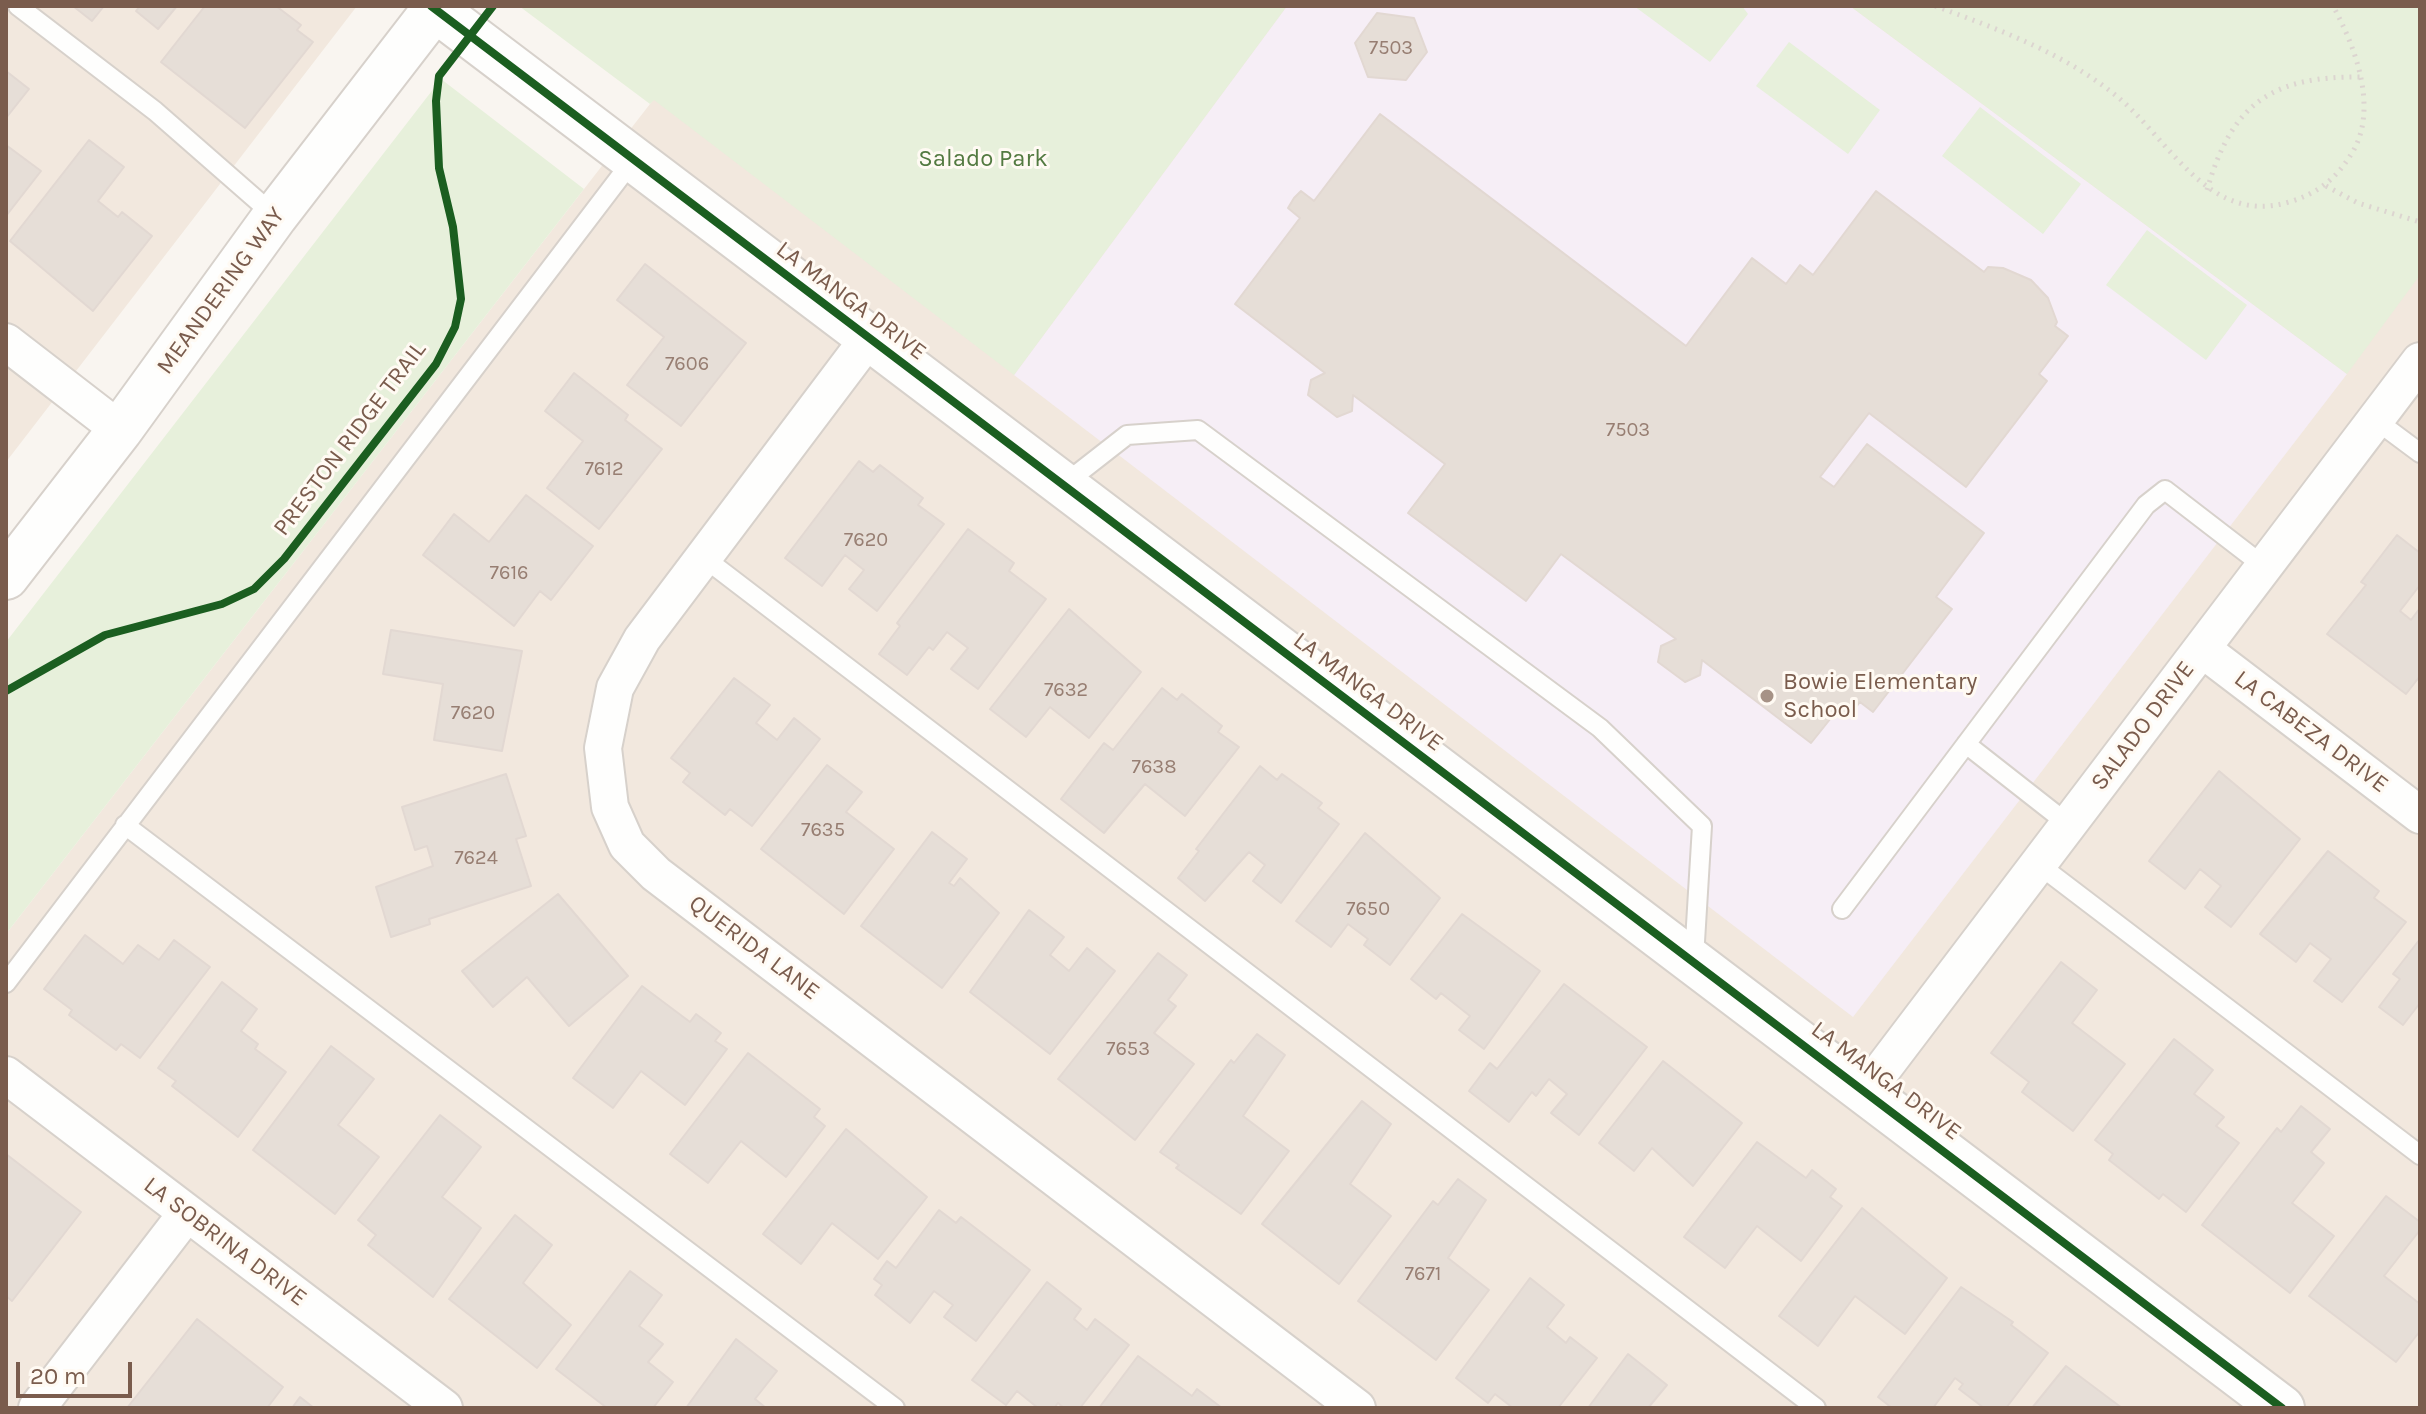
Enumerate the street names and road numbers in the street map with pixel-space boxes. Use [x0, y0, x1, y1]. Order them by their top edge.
street label: MEANDERING WAY [151, 202, 291, 380]
street label: LA MANGA DRIVE [770, 235, 932, 367]
street label: PRESTON RIDGE TRAIL [268, 336, 432, 542]
street label: LA MANGA DRIVE [1287, 626, 1449, 758]
street label: SALADO DRIVE [2085, 656, 2201, 796]
street label: LA CABEZA DRIVE [2228, 665, 2394, 799]
street label: QUERIDA LANE [683, 889, 825, 1007]
street label: LA MANGA DRIVE [1805, 1015, 1967, 1147]
street label: LA SOBRINA DRIVE [138, 1171, 312, 1313]

